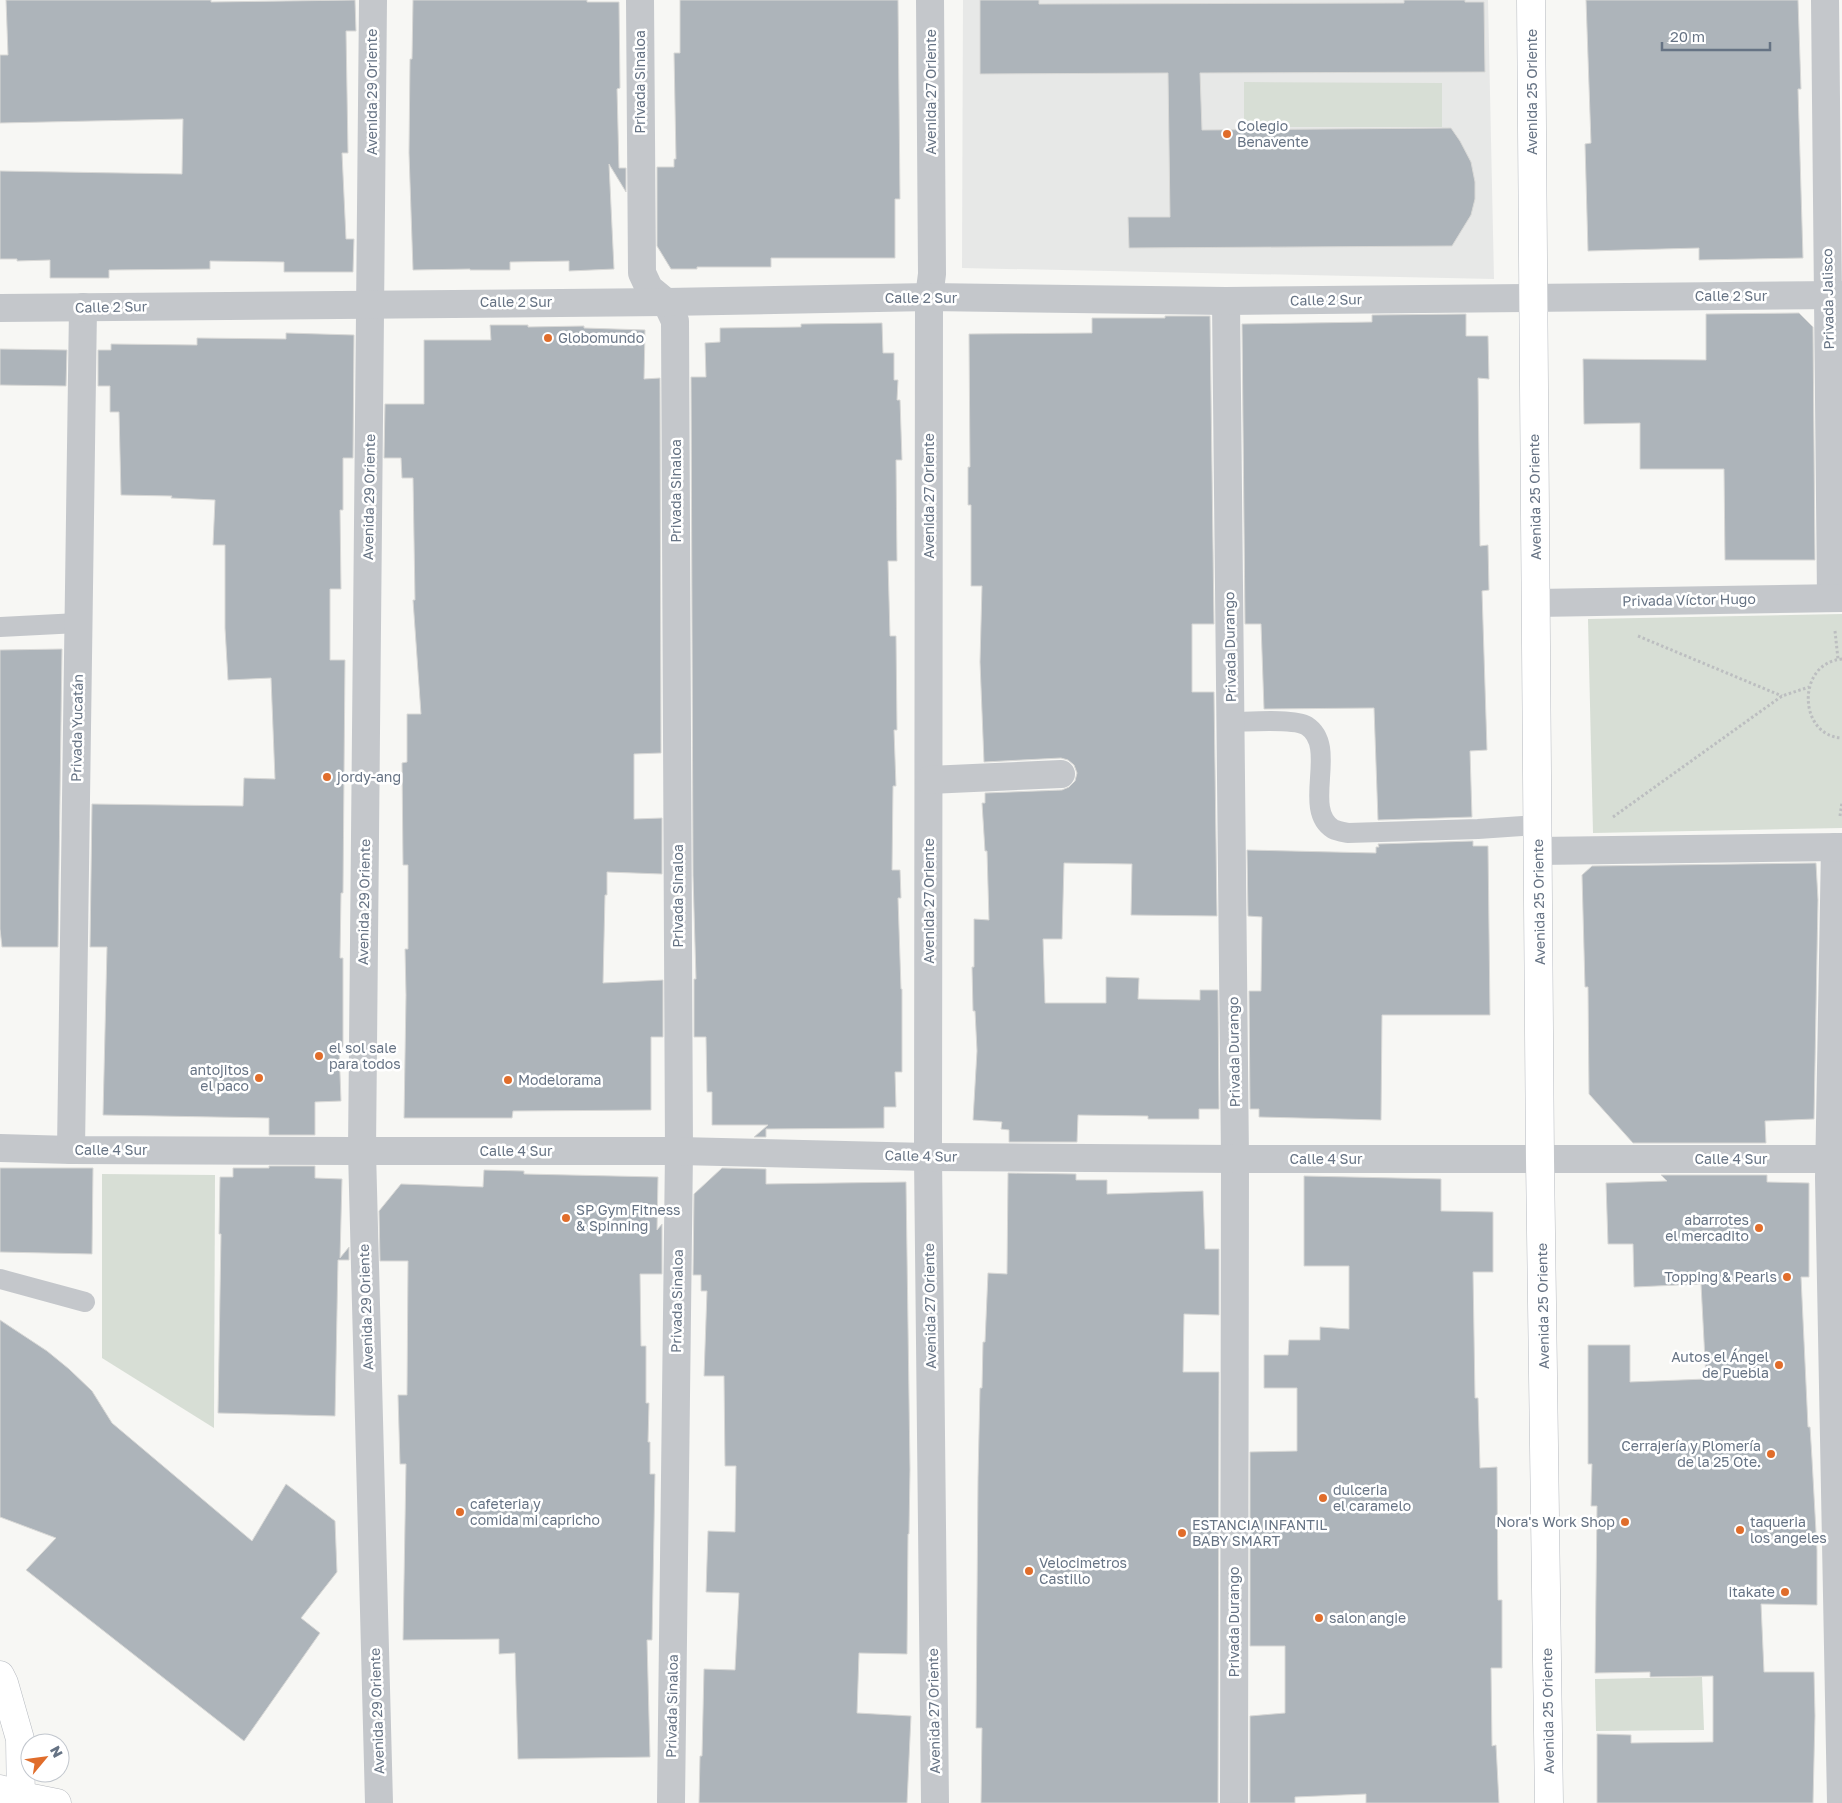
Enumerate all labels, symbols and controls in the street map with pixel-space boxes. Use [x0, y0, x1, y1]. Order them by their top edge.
scale bar [1662, 20, 1770, 52]
text: 20 m [1670, 27, 1705, 45]
street label: Avenida 29 Oriente [363, 29, 380, 155]
street label: Avenida 27 Oriente [922, 29, 939, 155]
street label: Avenida 25 Oriente [1523, 29, 1540, 155]
street label: Privada Sinaloa [631, 30, 648, 134]
place label: Colegio Benavente [1237, 117, 1309, 150]
marker: Colegio Benavente [1221, 128, 1233, 140]
street label: Privada Jalisco [1818, 248, 1837, 350]
street label: Calle 2 Sur [1695, 287, 1768, 304]
street label: Calle 2 Sur [885, 289, 958, 306]
street label: Calle 2 Sur [1290, 290, 1363, 309]
street label: Calle 2 Sur [480, 293, 553, 310]
street label: Calle 2 Sur [75, 297, 148, 316]
place label: Globomundo [558, 329, 644, 346]
marker: Globomundo [542, 332, 554, 344]
street label: Avenida 27 Oriente [920, 433, 937, 559]
street label: Avenida 29 Oriente [359, 434, 378, 560]
street label: Avenida 25 Oriente [1525, 434, 1544, 560]
street label: Privada Sinaloa [667, 439, 684, 543]
street label: Privada Víctor Hugo [1622, 590, 1756, 609]
street label: Privada Durango [1220, 591, 1239, 703]
street label: Privada Yucatán [67, 674, 86, 782]
place label: jordy-ang [336, 768, 401, 785]
marker: jordy-ang [321, 771, 333, 783]
street label: Avenida 27 Oriente [920, 838, 937, 964]
street label: Avenida 29 Oriente [354, 839, 373, 965]
street label: Avenida 25 Oriente [1529, 839, 1548, 965]
street label: Privada Sinaloa [669, 844, 686, 948]
street label: Privada Durango [1224, 996, 1243, 1108]
place label: el sol sale para todos [329, 1039, 401, 1072]
marker: el sol sale para todos [313, 1050, 325, 1062]
place label: antojitos el paco [190, 1061, 249, 1094]
place label: Modelorama [518, 1071, 601, 1088]
marker: antojitos el paco [253, 1072, 265, 1084]
marker: Modelorama [502, 1074, 514, 1086]
street label: Calle 4 Sur [75, 1141, 148, 1158]
street label: Calle 4 Sur [480, 1142, 553, 1159]
street label: Calle 4 Sur [884, 1146, 958, 1165]
street label: Calle 4 Sur [1290, 1150, 1363, 1167]
street label: Calle 4 Sur [1695, 1150, 1768, 1167]
place label: SP Gym Fitness & Spinning [576, 1201, 680, 1234]
place label: abarrotes el mercadito [1665, 1211, 1749, 1244]
marker: SP Gym Fitness & Spinning [560, 1212, 572, 1224]
marker: abarrotes el mercadito [1753, 1222, 1765, 1234]
street label: Avenida 29 Oriente [355, 1243, 376, 1371]
street label: Avenida 27 Oriente [920, 1243, 939, 1369]
street label: Avenida 25 Oriente [1533, 1243, 1552, 1369]
street label: Privada Sinaloa [667, 1249, 686, 1353]
place label: Topping & Pearls [1664, 1268, 1777, 1285]
marker: Topping & Pearls [1781, 1271, 1793, 1283]
place label: Autos el Ángel de Puebla [1671, 1348, 1769, 1381]
marker: Autos el Ángel de Puebla [1773, 1359, 1785, 1371]
place label: Cerrajería y Plomería de la 25 Ote. [1621, 1437, 1761, 1470]
marker: Cerrajería y Plomería de la 25 Ote. [1765, 1448, 1777, 1460]
place label: dulceria el caramelo [1333, 1481, 1411, 1514]
marker: dulceria el caramelo [1317, 1492, 1329, 1504]
place label: cafeteria y comida mi capricho [470, 1495, 600, 1528]
marker: cafeteria y comida mi capricho [454, 1506, 466, 1518]
place label: Nora's Work Shop [1496, 1513, 1615, 1530]
place label: taqueria los angeles [1750, 1513, 1827, 1546]
place label: ESTANCIA INFANTIL BABY SMART [1192, 1516, 1327, 1549]
marker: Nora's Work Shop [1619, 1516, 1631, 1528]
marker: taqueria los angeles [1734, 1524, 1746, 1536]
marker: ESTANCIA INFANTIL BABY SMART [1176, 1527, 1188, 1539]
place label: Velocimetros Castillo [1039, 1554, 1127, 1587]
marker: Velocimetros Castillo [1023, 1565, 1035, 1577]
street label: Privada Durango [1225, 1567, 1242, 1677]
place label: itakate [1728, 1583, 1775, 1600]
marker: itakate [1779, 1586, 1791, 1598]
place label: salon angie [1329, 1609, 1406, 1626]
marker: salon angie [1313, 1612, 1325, 1624]
street label: Avenida 29 Oriente [366, 1647, 387, 1775]
street label: Avenida 27 Oriente [924, 1648, 943, 1774]
street label: Avenida 25 Oriente [1538, 1648, 1557, 1774]
street label: Privada Sinaloa [662, 1654, 681, 1758]
north arrow [20, 1733, 70, 1783]
text: N [47, 1743, 67, 1760]

